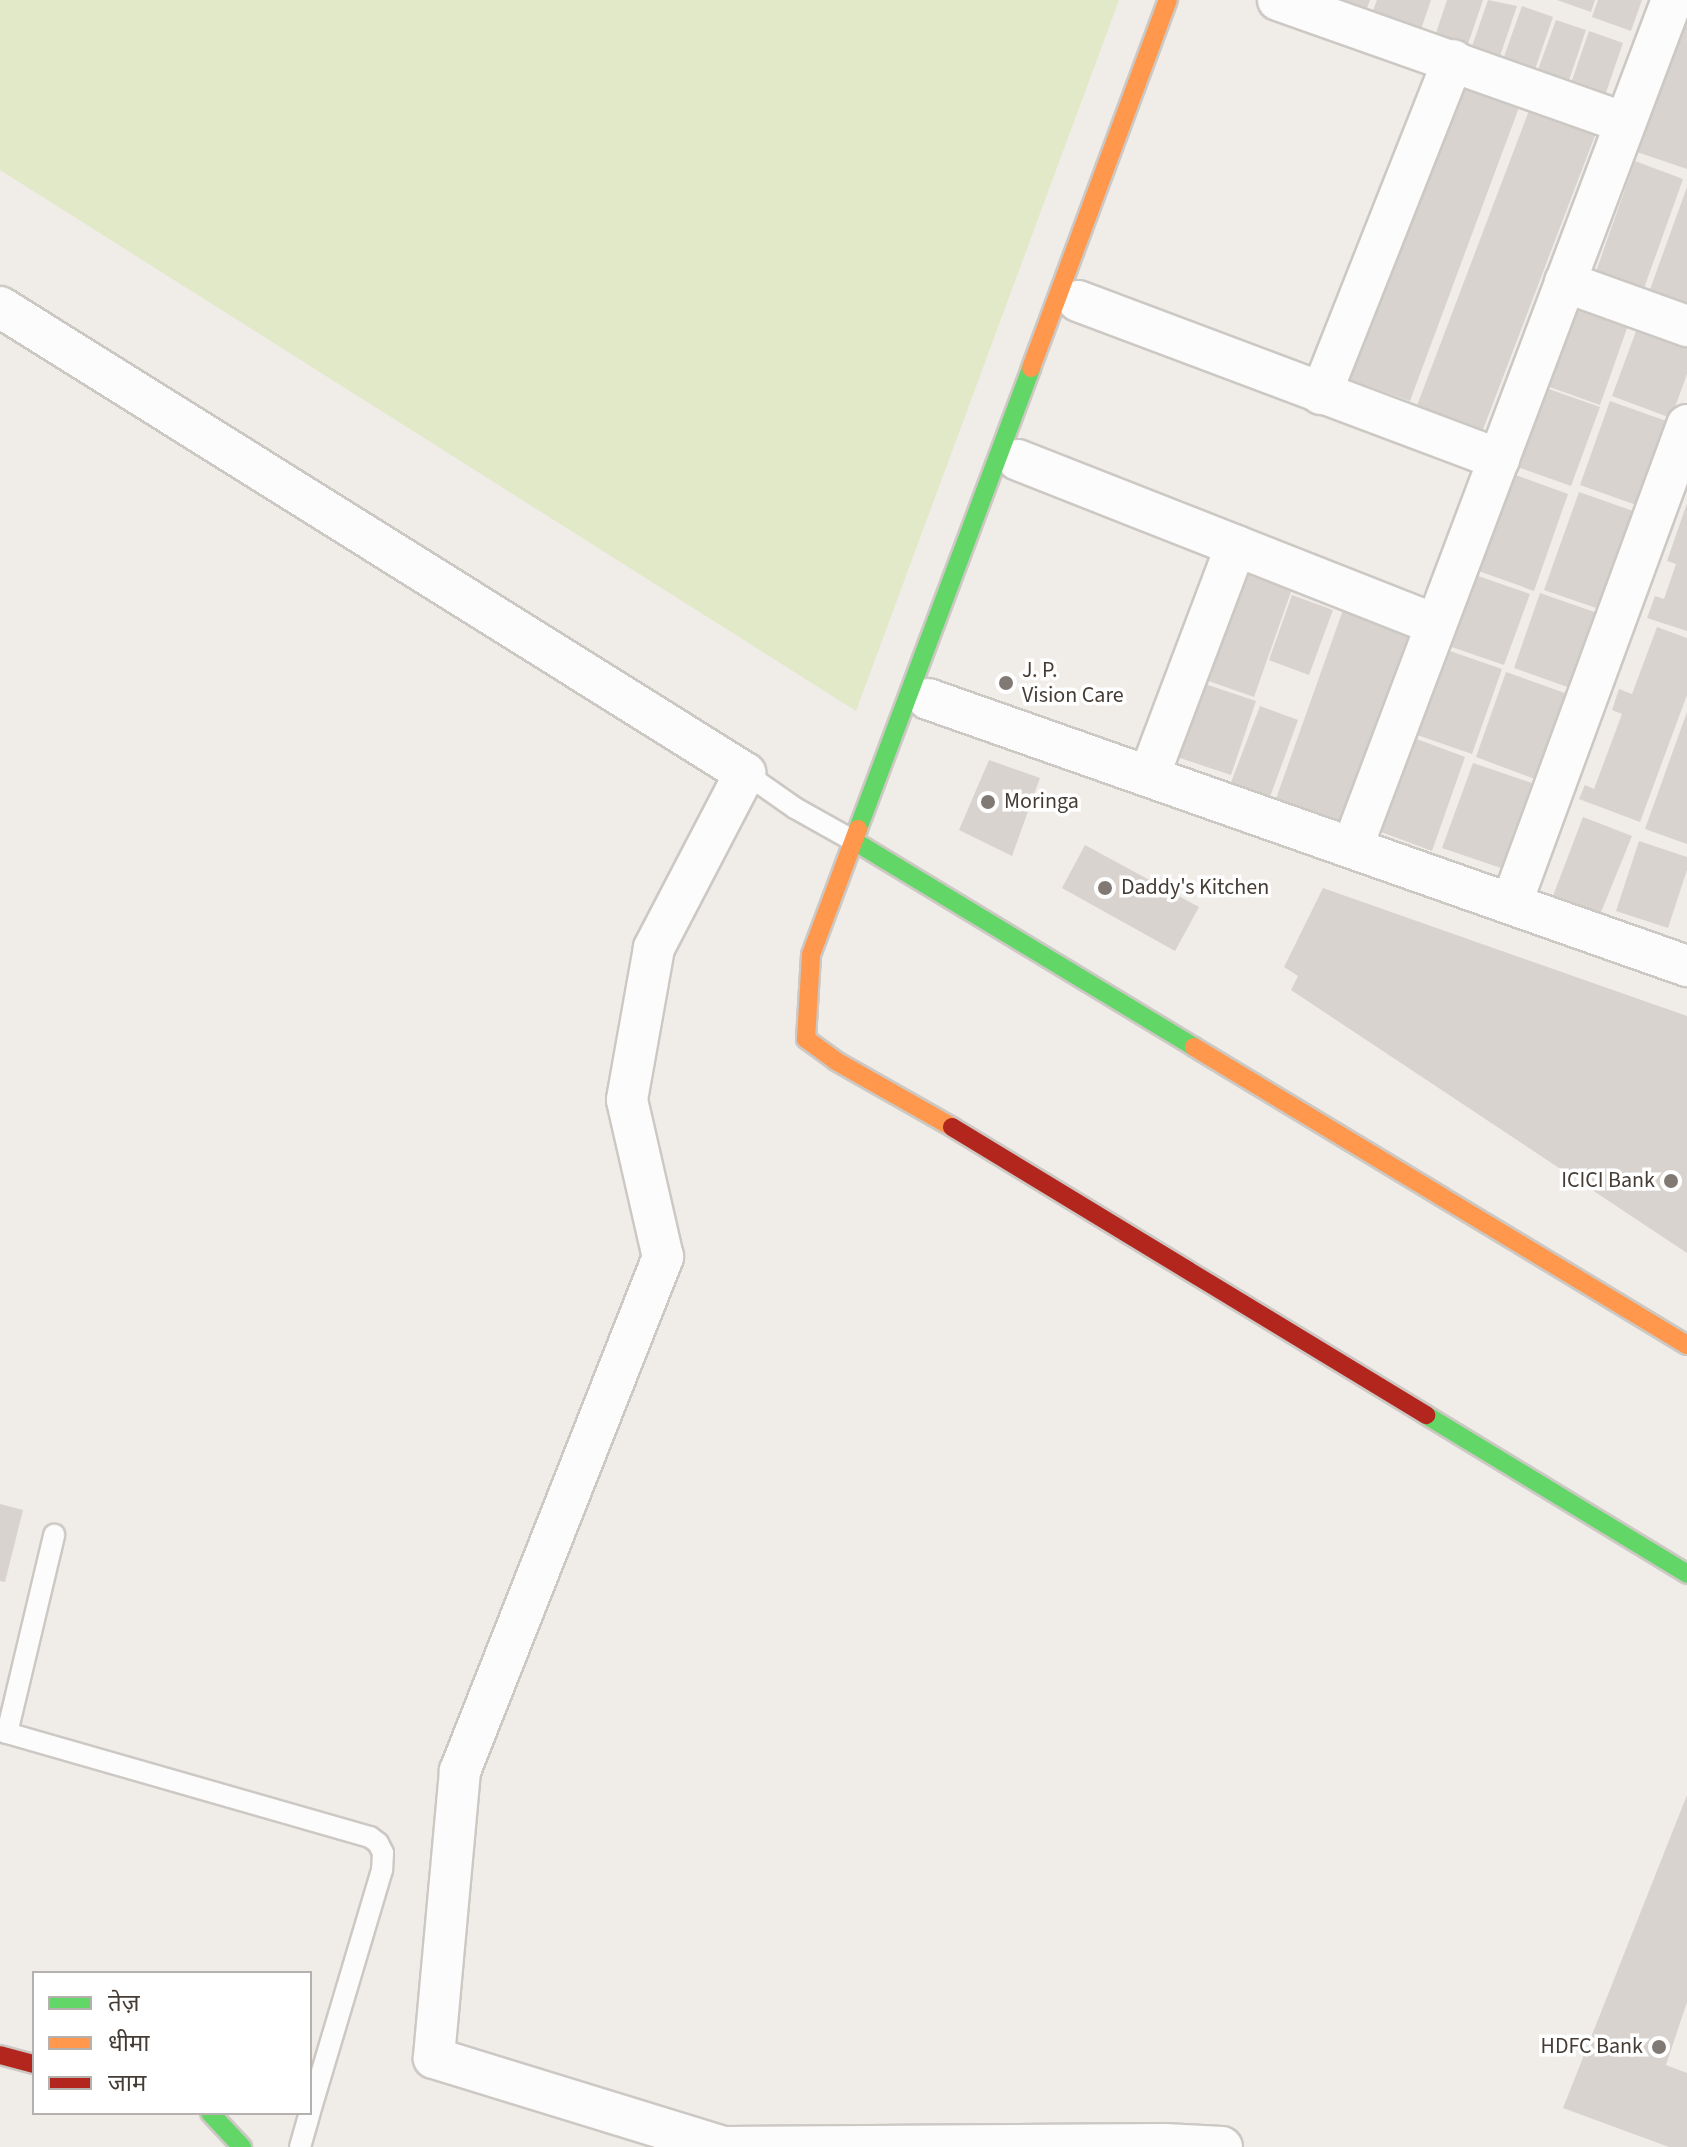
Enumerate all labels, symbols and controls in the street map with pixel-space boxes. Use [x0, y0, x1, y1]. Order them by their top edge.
place label: J. P. Vision Care [1022, 657, 1124, 708]
marker: J. P. Vision Care [997, 674, 1015, 692]
place label: Moringa [1004, 789, 1079, 815]
marker: Moringa [979, 793, 997, 811]
place label: Daddy's Kitchen [1121, 875, 1269, 901]
marker: Daddy's Kitchen [1096, 879, 1114, 897]
place label: ICICI Bank [1561, 1168, 1655, 1194]
marker: ICICI Bank [1662, 1172, 1680, 1190]
legend [32, 1971, 312, 2115]
text: तेज़ [108, 1986, 140, 2021]
text: धीमा [108, 2026, 150, 2061]
place label: HDFC Bank [1541, 2034, 1643, 2060]
marker: HDFC Bank [1650, 2038, 1668, 2056]
text: जाम [108, 2066, 146, 2101]

